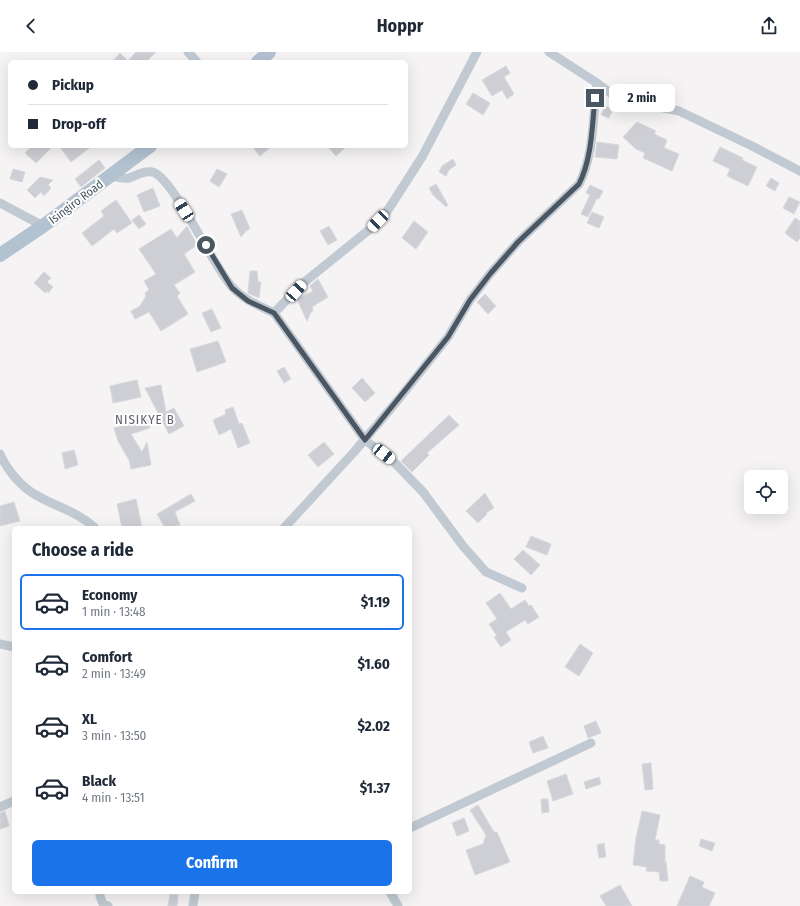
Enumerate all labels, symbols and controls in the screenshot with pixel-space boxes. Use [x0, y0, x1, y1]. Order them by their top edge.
icon: back [20, 15, 42, 37]
text: Hoppr [377, 15, 423, 37]
icon: share [758, 15, 780, 37]
text: Pickup [52, 76, 94, 94]
callout: 2 min [609, 84, 675, 112]
route end [586, 89, 604, 107]
text: 2 min [628, 90, 656, 105]
text: Drop-off [52, 115, 106, 133]
street label: Isingiro Road [46, 177, 106, 227]
car [172, 197, 196, 223]
car [365, 208, 391, 234]
route start [197, 236, 215, 254]
car [284, 278, 308, 304]
district label: NISIKYE B [115, 412, 175, 427]
car [371, 442, 397, 466]
map controls [744, 470, 788, 514]
button: locate [744, 470, 788, 514]
text: Choose a ride [32, 539, 134, 561]
icon: car [34, 584, 70, 620]
text: Economy [82, 586, 137, 604]
text: $1.19 [361, 593, 390, 611]
text: 1 min · 13:48 [82, 604, 146, 619]
icon: car [34, 646, 70, 682]
text: Comfort [82, 648, 133, 666]
text: $1.60 [357, 655, 390, 673]
text: 2 min · 13:49 [82, 666, 146, 681]
icon: car [34, 708, 70, 744]
text: XL [82, 710, 97, 728]
text: $2.02 [358, 717, 390, 735]
text: 3 min · 13:50 [82, 728, 146, 743]
icon: car [34, 770, 70, 806]
text: Black [82, 772, 116, 790]
text: $1.37 [360, 779, 390, 797]
text: 4 min · 13:51 [82, 790, 144, 805]
button: Confirm [32, 840, 392, 886]

